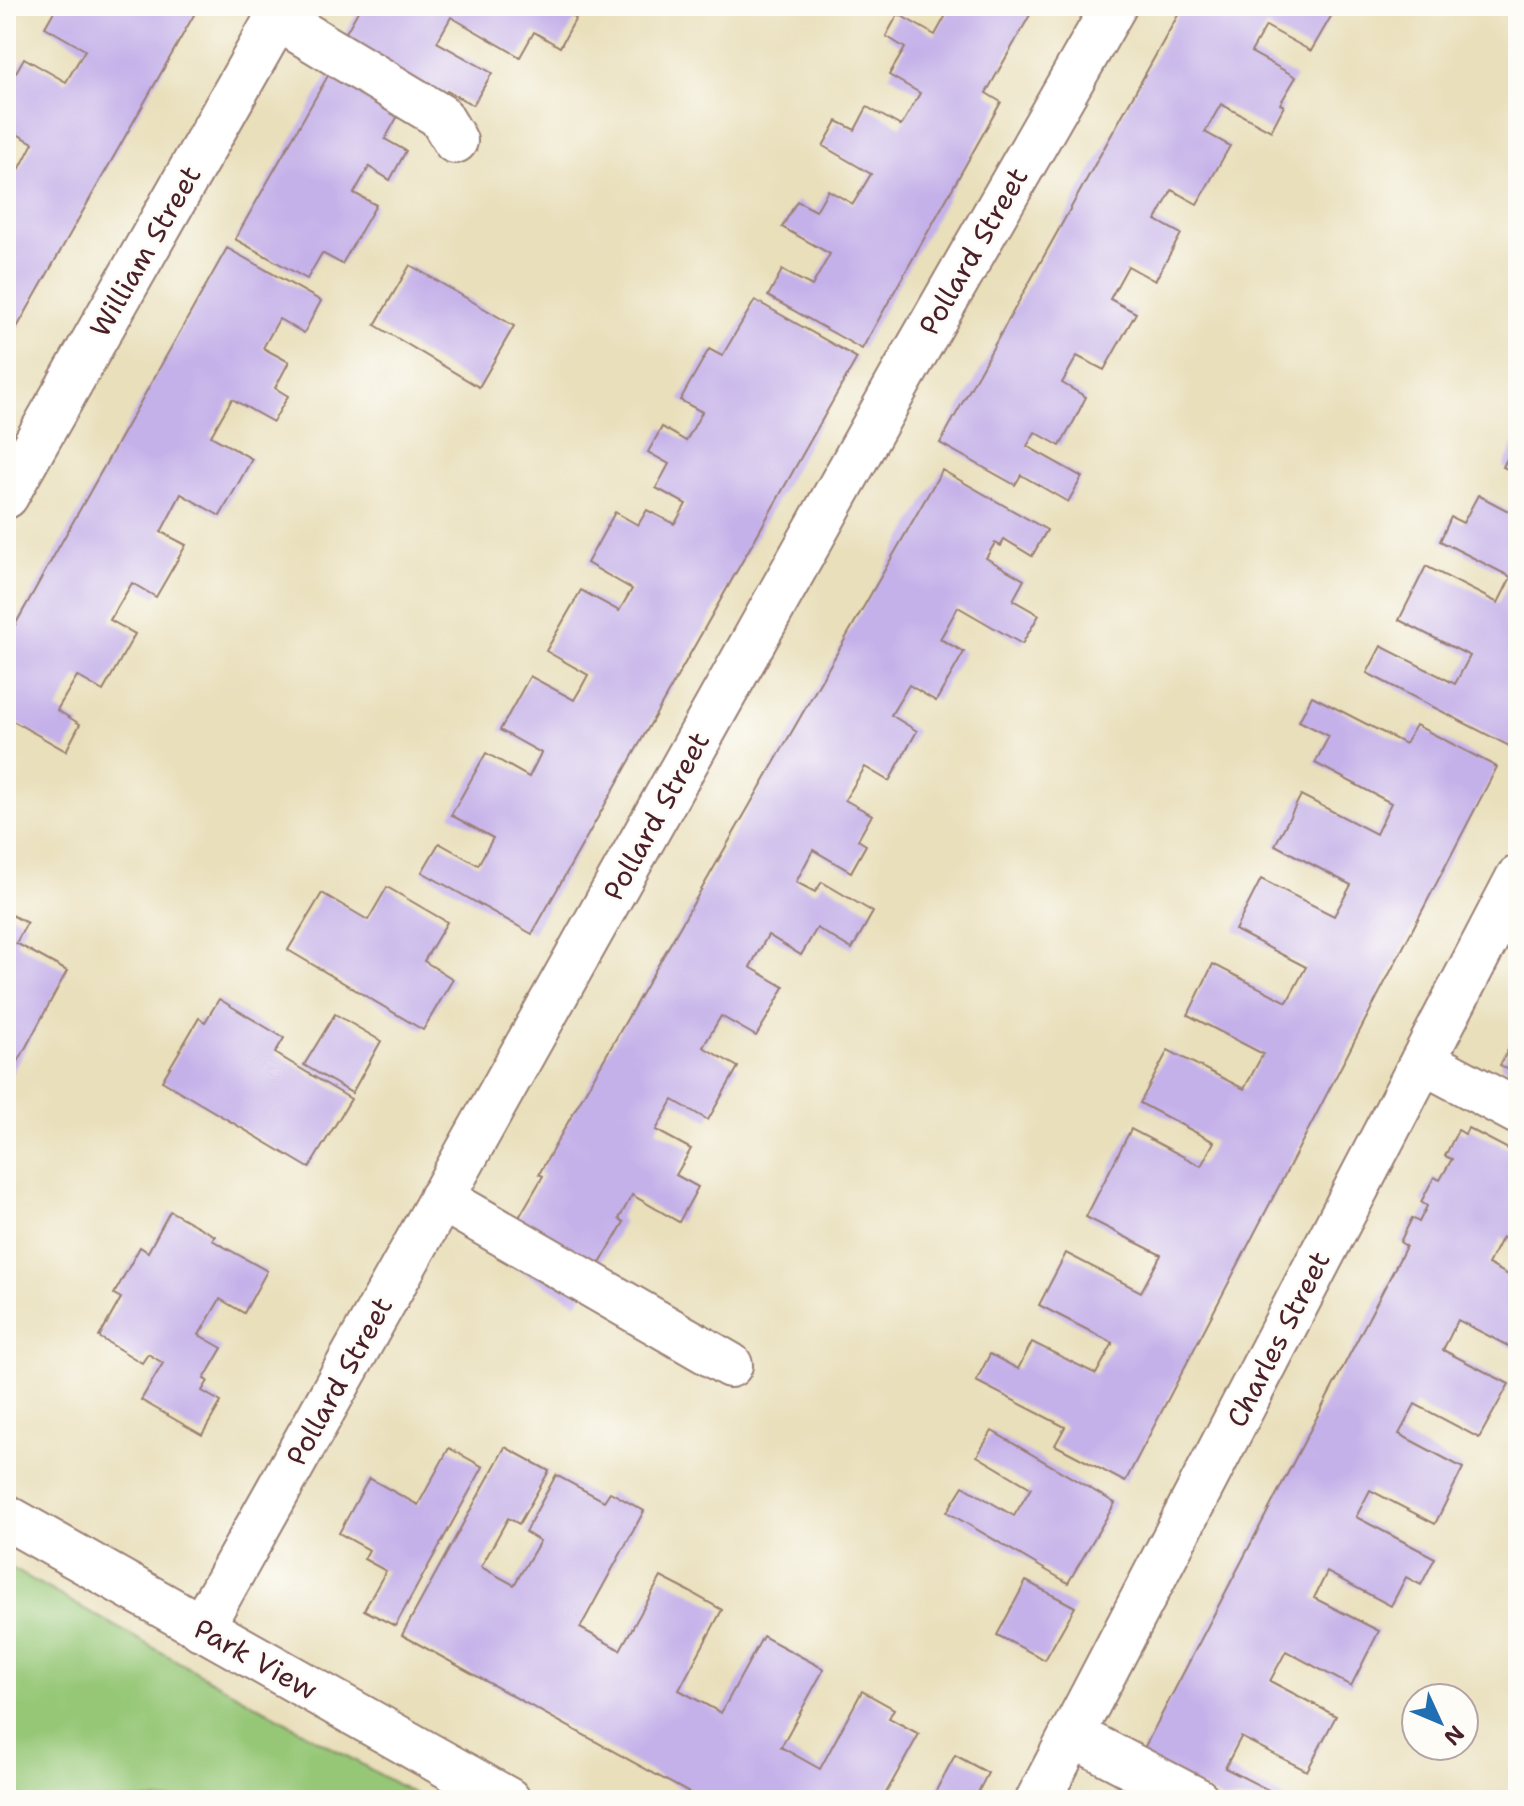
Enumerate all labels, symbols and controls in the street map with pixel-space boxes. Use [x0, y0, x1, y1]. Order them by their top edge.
street label: William Street [81, 158, 209, 344]
street label: Pollard Street [910, 160, 1036, 342]
street label: Pollard Street [594, 725, 718, 907]
street label: Charles Street [1217, 1244, 1339, 1434]
street label: Pollard Street [277, 1290, 401, 1472]
street label: Park View [187, 1609, 325, 1709]
north arrow [1400, 1682, 1480, 1762]
text: N [1438, 1719, 1471, 1752]

